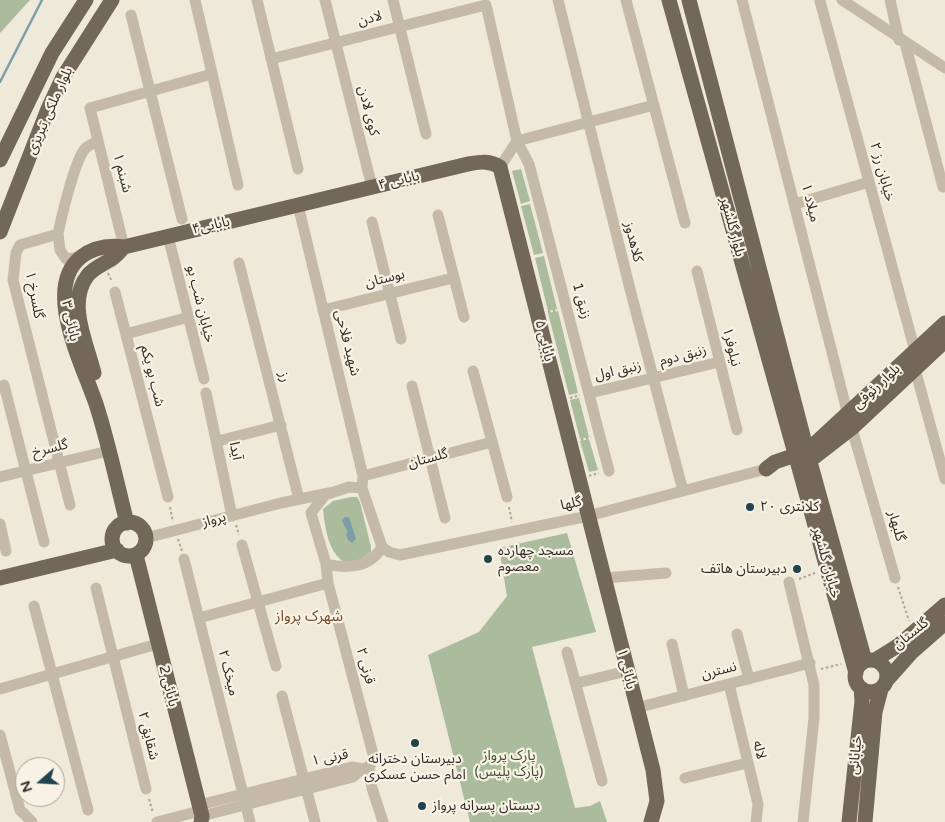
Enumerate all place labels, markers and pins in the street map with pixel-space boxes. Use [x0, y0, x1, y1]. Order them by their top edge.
place label: کلانتری ۲۰ [760, 499, 819, 515]
marker: کلانتری ۲۰ [744, 501, 756, 513]
place label: مسجد چهارده معصوم [498, 543, 574, 576]
marker: مسجد چهارده معصوم [482, 553, 494, 565]
place label: دبیرستان هاتف [701, 561, 787, 577]
marker: دبیرستان هاتف [791, 563, 803, 575]
marker: دبیرستان دخترانه امام حسن عسکری [409, 737, 421, 749]
place label: دبیرستان دخترانه امام حسن عسکری [364, 751, 466, 784]
place label: دبستان پسرانه پرواز [432, 798, 540, 814]
marker: دبستان پسرانه پرواز [416, 800, 428, 812]

